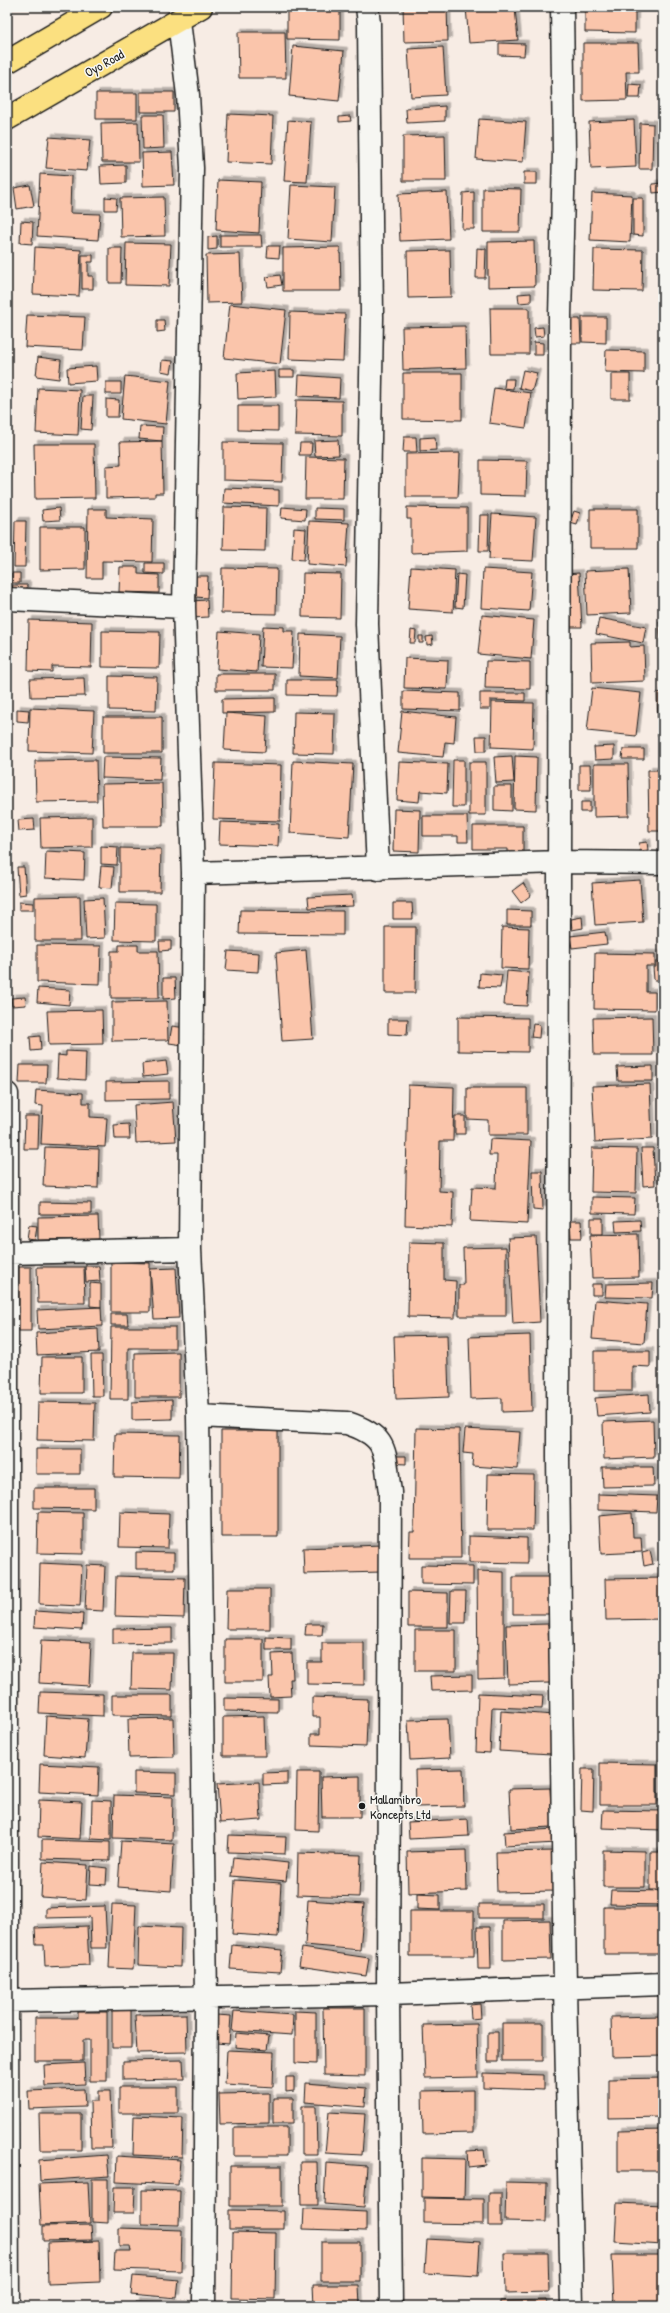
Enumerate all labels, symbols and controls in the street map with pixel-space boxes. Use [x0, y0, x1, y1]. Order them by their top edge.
street label: Oyo Road [81, 45, 127, 81]
place label: Mallamibro Koncepts Ltd [370, 1790, 431, 1823]
marker: Mallamibro Koncepts Ltd [357, 1801, 367, 1811]

